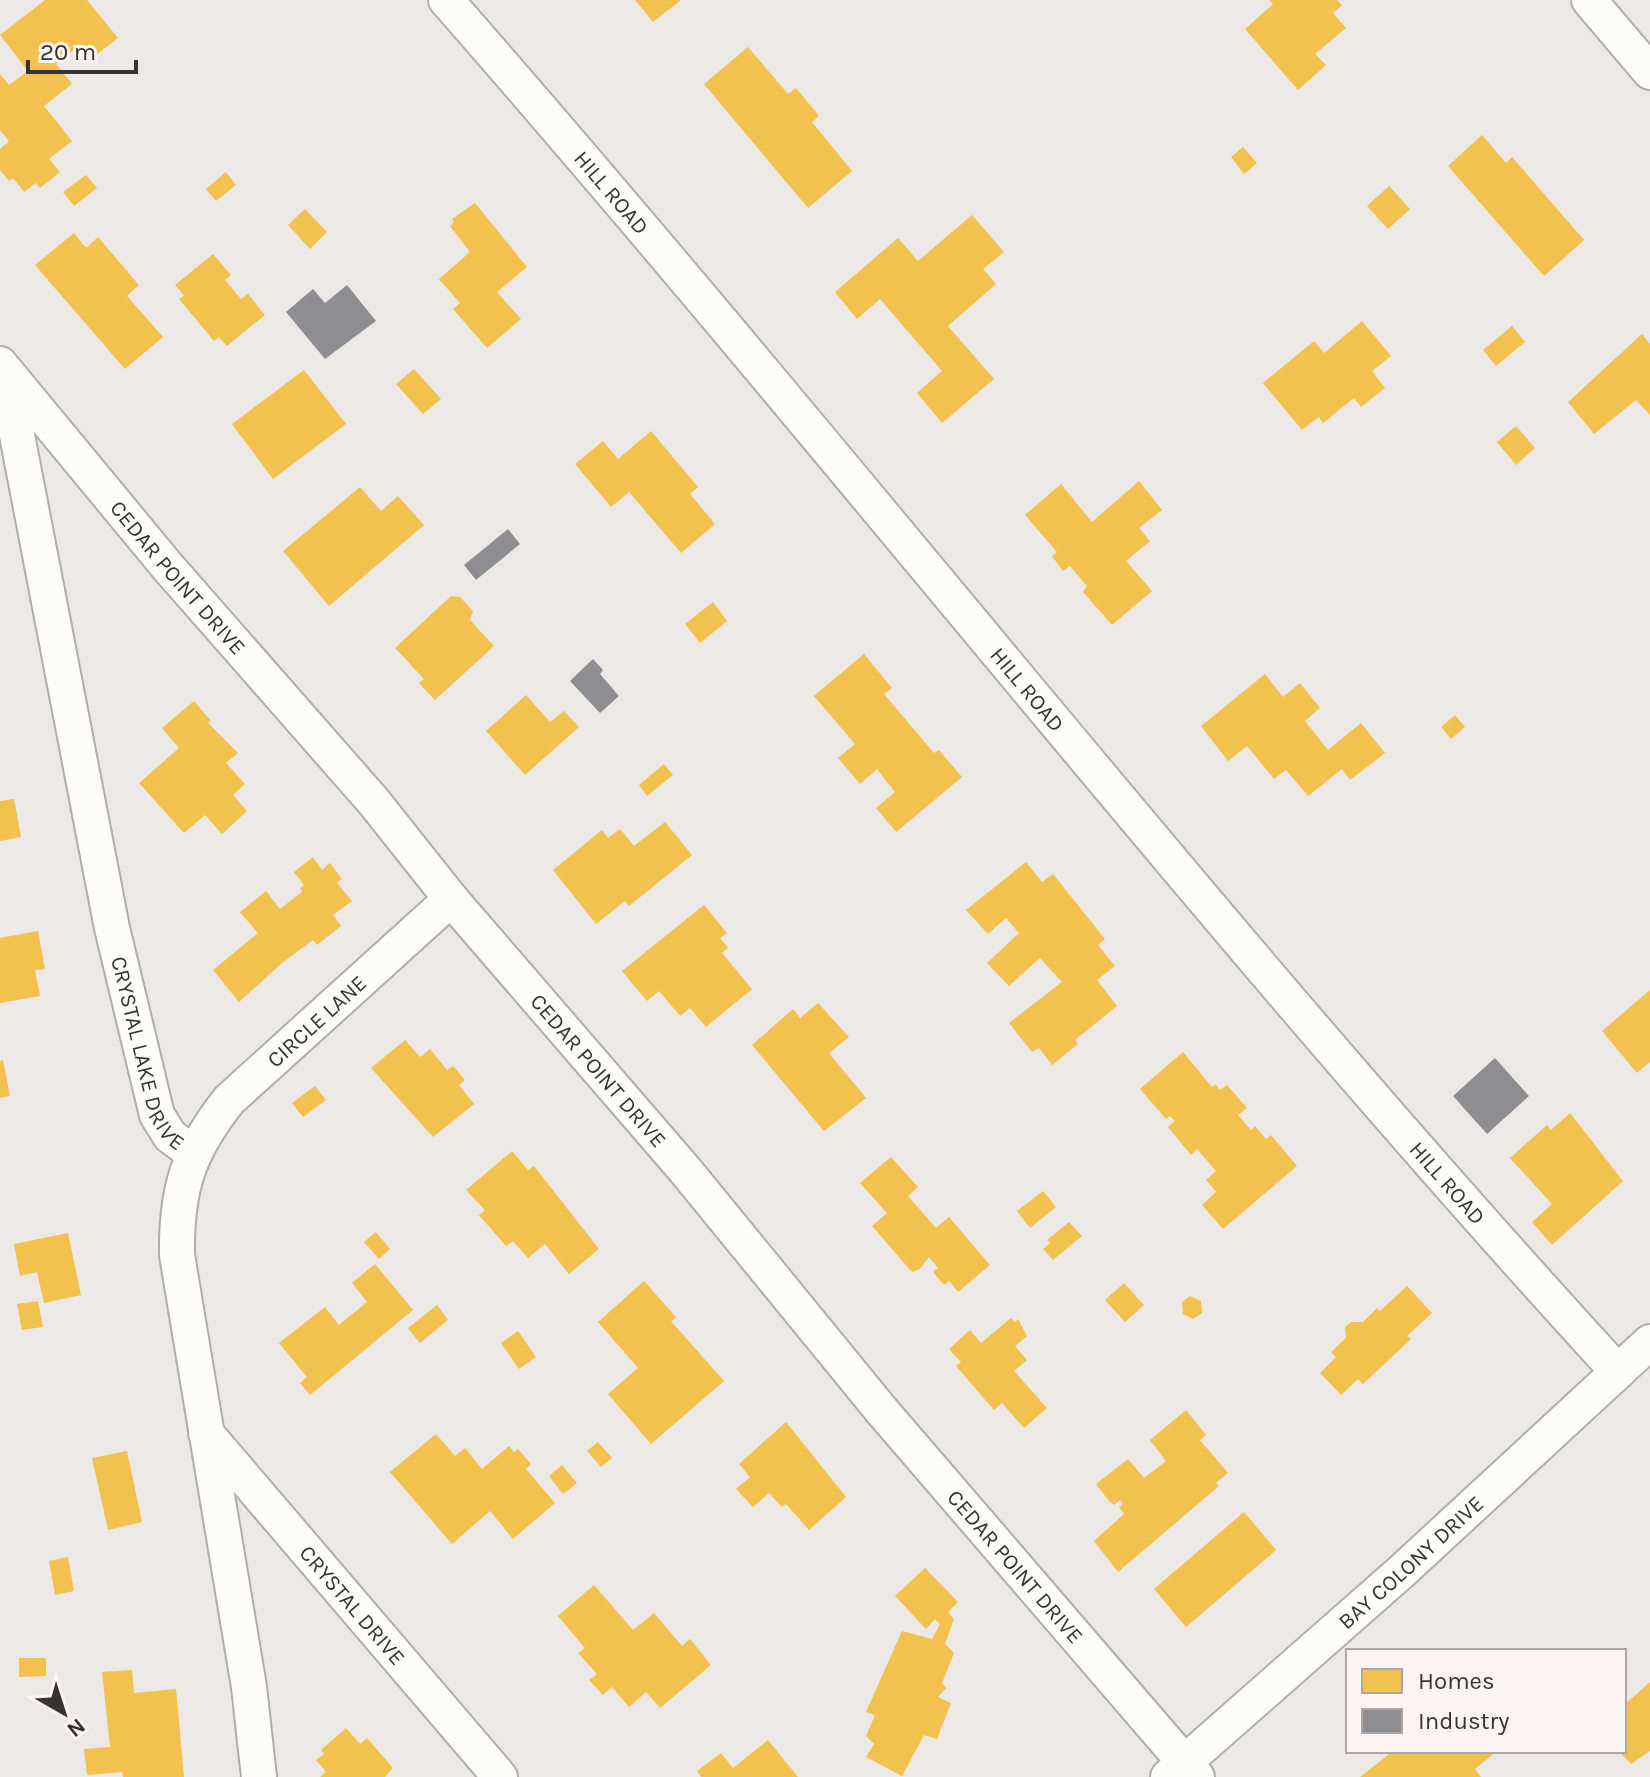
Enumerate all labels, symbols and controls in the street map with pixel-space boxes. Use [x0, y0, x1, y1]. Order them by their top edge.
scale bar [28, 24, 136, 74]
text: 20 m [40, 38, 96, 66]
street label: HILL ROAD [568, 146, 654, 240]
street label: CEDAR POINT DRIVE [104, 496, 251, 660]
street label: HILL ROAD [985, 643, 1070, 737]
street label: CRYSTAL LAKE DRIVE [105, 954, 189, 1156]
street label: CIRCLE LANE [262, 970, 372, 1073]
street label: CEDAR POINT DRIVE [525, 989, 671, 1153]
street label: HILL ROAD [1404, 1137, 1490, 1230]
street label: CEDAR POINT DRIVE [942, 1485, 1088, 1649]
street label: BAY COLONY DRIVE [1333, 1491, 1489, 1635]
street label: CRYSTAL DRIVE [294, 1540, 410, 1671]
legend [1346, 1649, 1626, 1753]
text: Homes [1418, 1667, 1495, 1695]
north arrow [24, 1673, 104, 1753]
text: Industry [1418, 1707, 1509, 1735]
text: N [62, 1713, 90, 1743]

